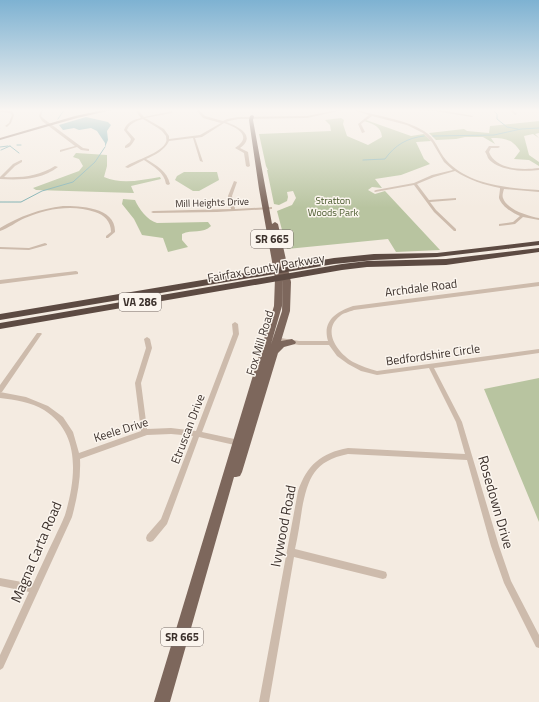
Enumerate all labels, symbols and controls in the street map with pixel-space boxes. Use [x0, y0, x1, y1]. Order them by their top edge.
park label: Stratton Woods Park [308, 193, 358, 220]
street label: Mill Heights Drive [175, 194, 249, 211]
road number: SR 665 [251, 230, 293, 248]
street label: Fairfax County Parkway [206, 248, 326, 287]
street label: Archdale Road [384, 274, 458, 301]
road number: VA 286 [119, 293, 161, 311]
street label: Fox Mill Road [241, 308, 278, 378]
street label: Bedfordshire Circle [385, 338, 481, 371]
street label: Etruscan Drive [166, 391, 210, 467]
street label: Keele Drive [91, 412, 151, 447]
street label: Rosedown Drive [473, 453, 520, 551]
street label: Ivywood Road [264, 483, 301, 569]
street label: Magna Carta Road [5, 498, 66, 606]
road number: SR 665 [161, 628, 203, 646]

